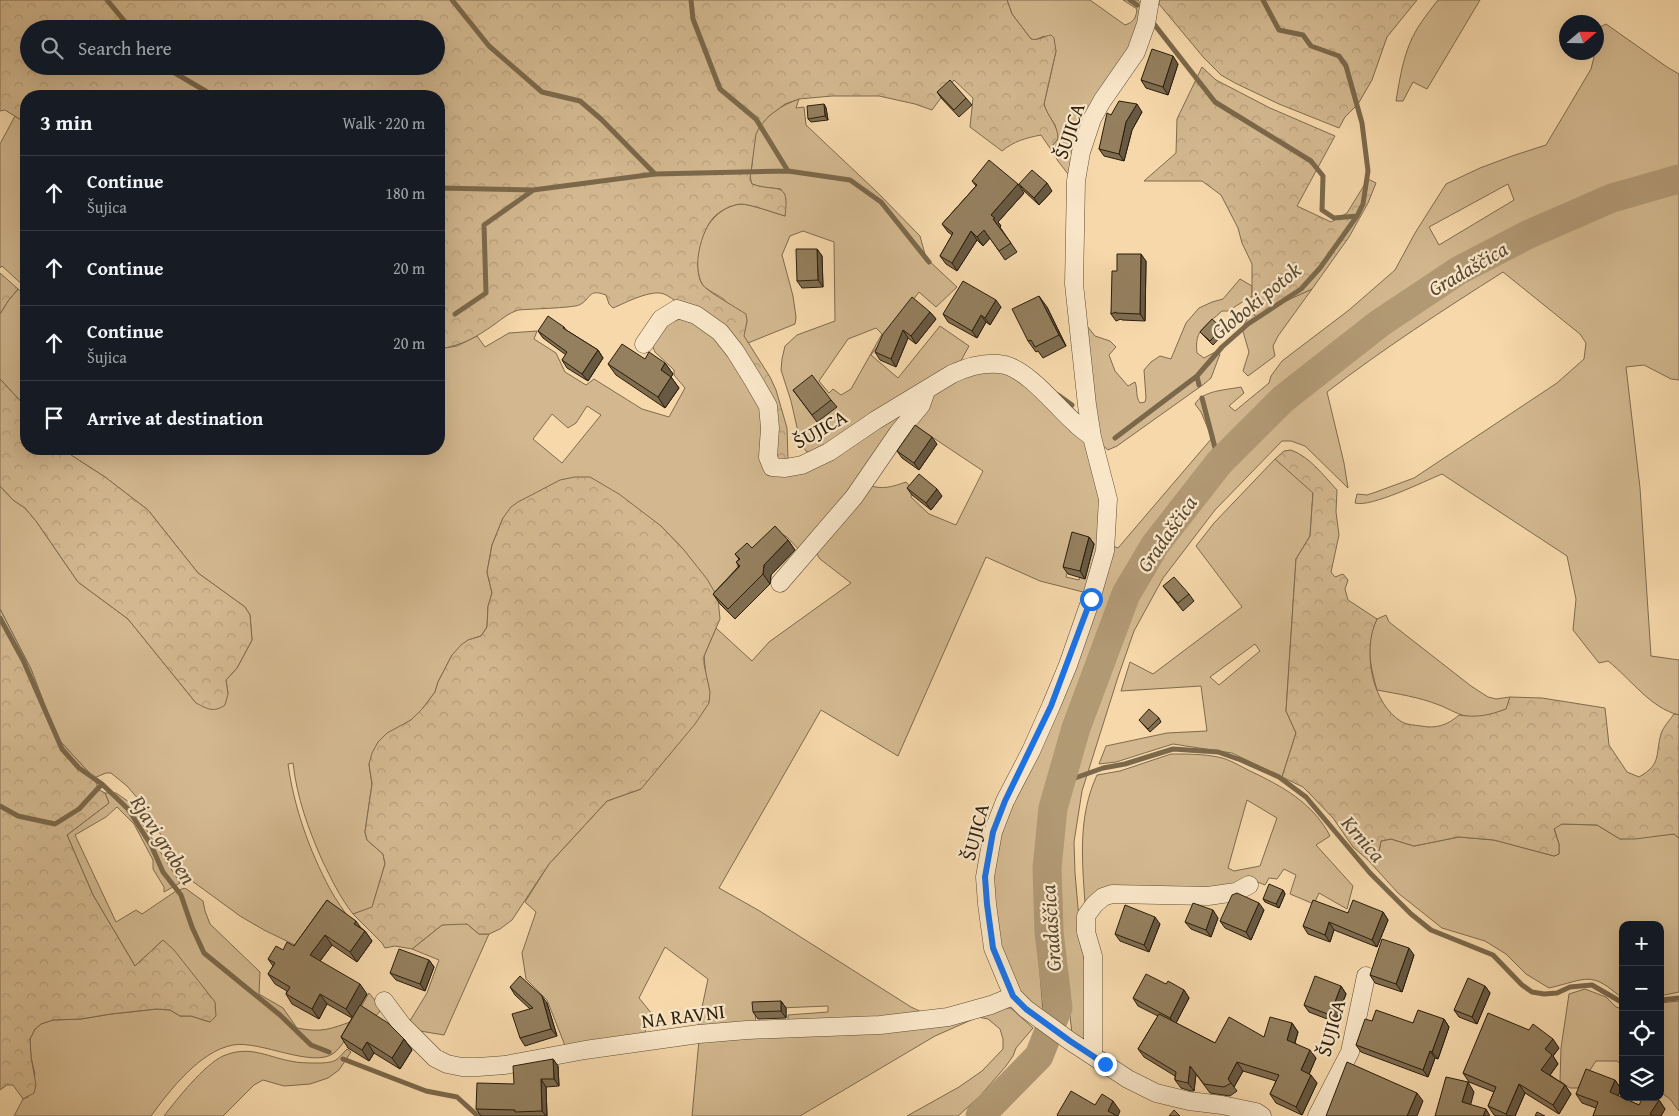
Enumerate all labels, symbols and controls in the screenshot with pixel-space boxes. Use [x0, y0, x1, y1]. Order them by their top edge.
north arrow [1559, 15, 1604, 60]
search box [20, 20, 445, 75]
icon: search [38, 34, 66, 62]
text: Search here [78, 34, 172, 62]
street label: ŠUJICA [1045, 99, 1092, 163]
text: 3 min [40, 107, 92, 138]
text: Walk · 220 m [342, 111, 425, 135]
text: Continue [87, 167, 164, 195]
icon: ahead [40, 179, 68, 207]
text: 180 m [385, 181, 425, 205]
text: Šujica [87, 195, 127, 219]
water label: Gradaščica [1422, 233, 1514, 304]
icon: ahead [40, 254, 68, 282]
text: Continue [87, 254, 164, 282]
water label: Globoki potok [1204, 254, 1308, 347]
text: 20 m [393, 256, 425, 280]
text: Continue [87, 317, 164, 345]
icon: ahead [40, 329, 68, 357]
text: 20 m [393, 331, 425, 355]
text: Šujica [87, 345, 127, 369]
street label: ŠUJICA [787, 402, 852, 455]
icon: arrive [40, 404, 68, 432]
text: Arrive at destination [87, 404, 263, 432]
water label: Gradaščica [1129, 489, 1205, 578]
route start [1080, 588, 1103, 611]
water label: Rjavi graben [122, 788, 204, 891]
street label: ŠUJICA [953, 800, 996, 864]
water label: Krnica [1333, 808, 1393, 869]
water label: Gradaščica [1032, 883, 1069, 973]
map controls [1619, 921, 1664, 1101]
button: + [1619, 921, 1664, 966]
button: − [1619, 966, 1664, 1011]
street label: NA RAVNI [639, 996, 726, 1035]
street label: ŠUJICA [1309, 996, 1352, 1060]
button: locate [1619, 1011, 1664, 1056]
route end [1094, 1053, 1117, 1076]
button: layers [1619, 1056, 1664, 1101]

